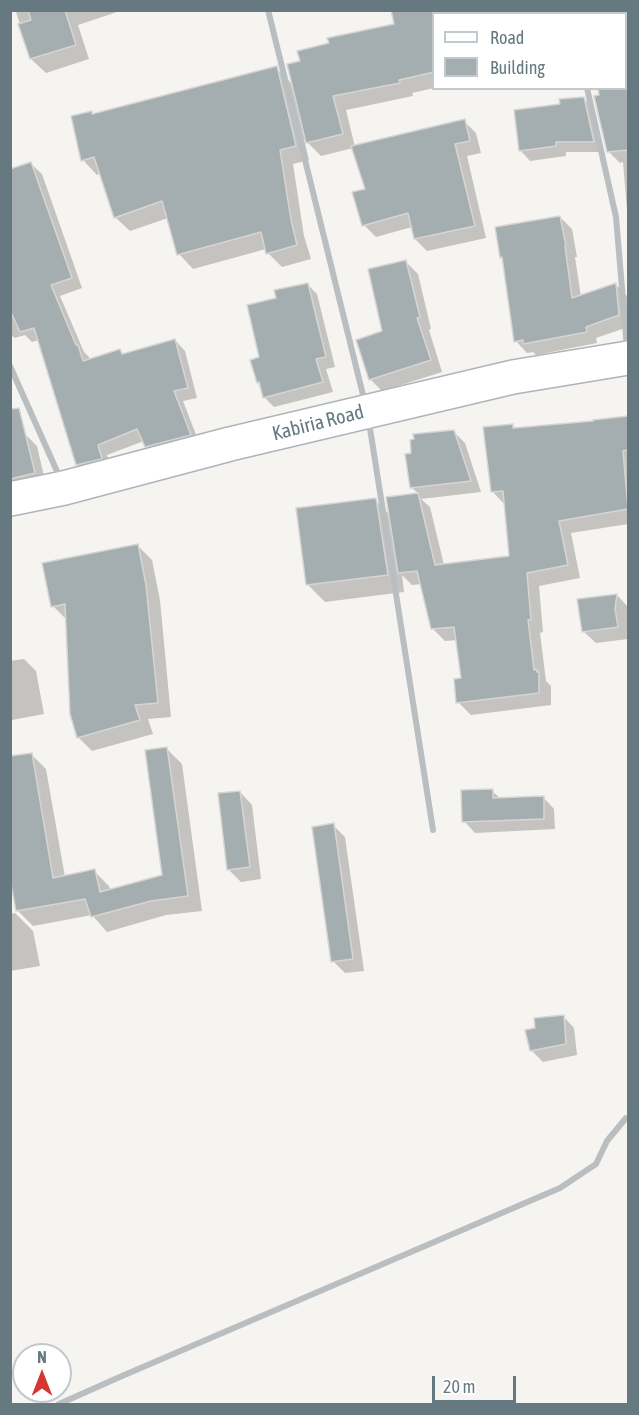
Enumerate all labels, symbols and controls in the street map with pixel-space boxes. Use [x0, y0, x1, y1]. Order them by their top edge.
legend [432, 12, 627, 90]
text: Road [490, 27, 524, 48]
text: Building [490, 57, 545, 78]
street label: Kabiria Road [270, 400, 366, 446]
north arrow [12, 1343, 72, 1403]
text: N [37, 1348, 47, 1366]
scale bar [435, 1364, 519, 1402]
text: 20 m [443, 1376, 475, 1397]

